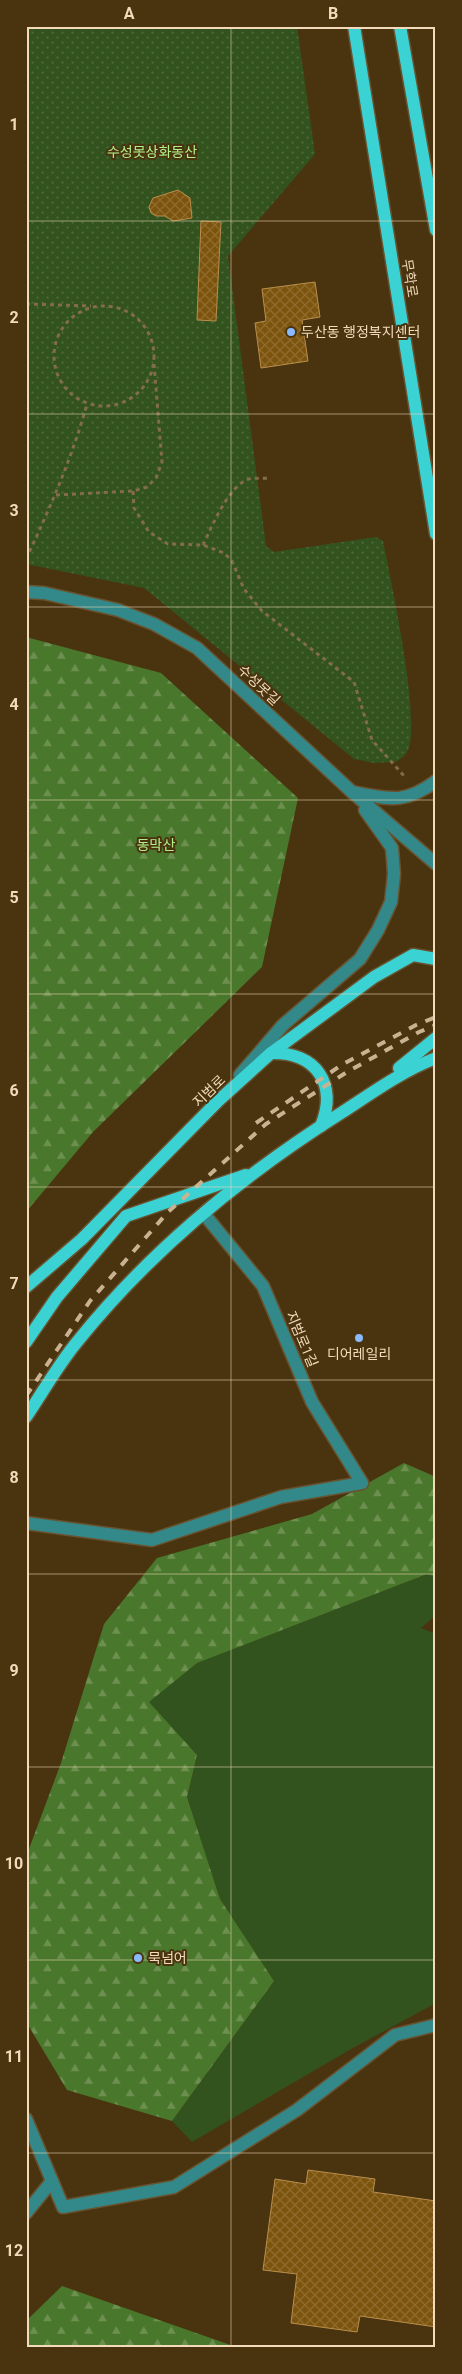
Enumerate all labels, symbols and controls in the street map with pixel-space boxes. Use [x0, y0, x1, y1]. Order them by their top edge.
text: A [124, 4, 135, 23]
text: B [328, 4, 338, 23]
text: 1 [9, 115, 19, 134]
park label: 수성못상화동산 [107, 144, 197, 160]
street label: 무학로 [399, 258, 421, 298]
text: 2 [9, 308, 19, 327]
place label: 두산동 행정복지센터 [301, 324, 420, 340]
marker: 두산동 행정복지센터 [285, 326, 297, 338]
text: 3 [9, 501, 19, 520]
street label: 수성못길 [235, 662, 283, 708]
text: 4 [9, 695, 19, 714]
park label: 동막산 [137, 837, 175, 853]
text: 5 [9, 888, 19, 907]
street label: 지범로 [190, 1072, 229, 1110]
text: 6 [9, 1081, 19, 1100]
text: 7 [9, 1274, 19, 1293]
street label: 지범로1길 [283, 1309, 321, 1369]
marker: 디어레일리 [353, 1332, 365, 1344]
place label: 디어레일리 [327, 1346, 391, 1362]
text: 8 [9, 1468, 19, 1487]
text: 9 [9, 1661, 19, 1680]
text: 10 [5, 1854, 23, 1873]
place label: 묵넘어 [148, 1950, 187, 1966]
marker: 묵넘어 [132, 1952, 144, 1964]
text: 11 [5, 2047, 23, 2066]
text: 12 [5, 2241, 23, 2260]

